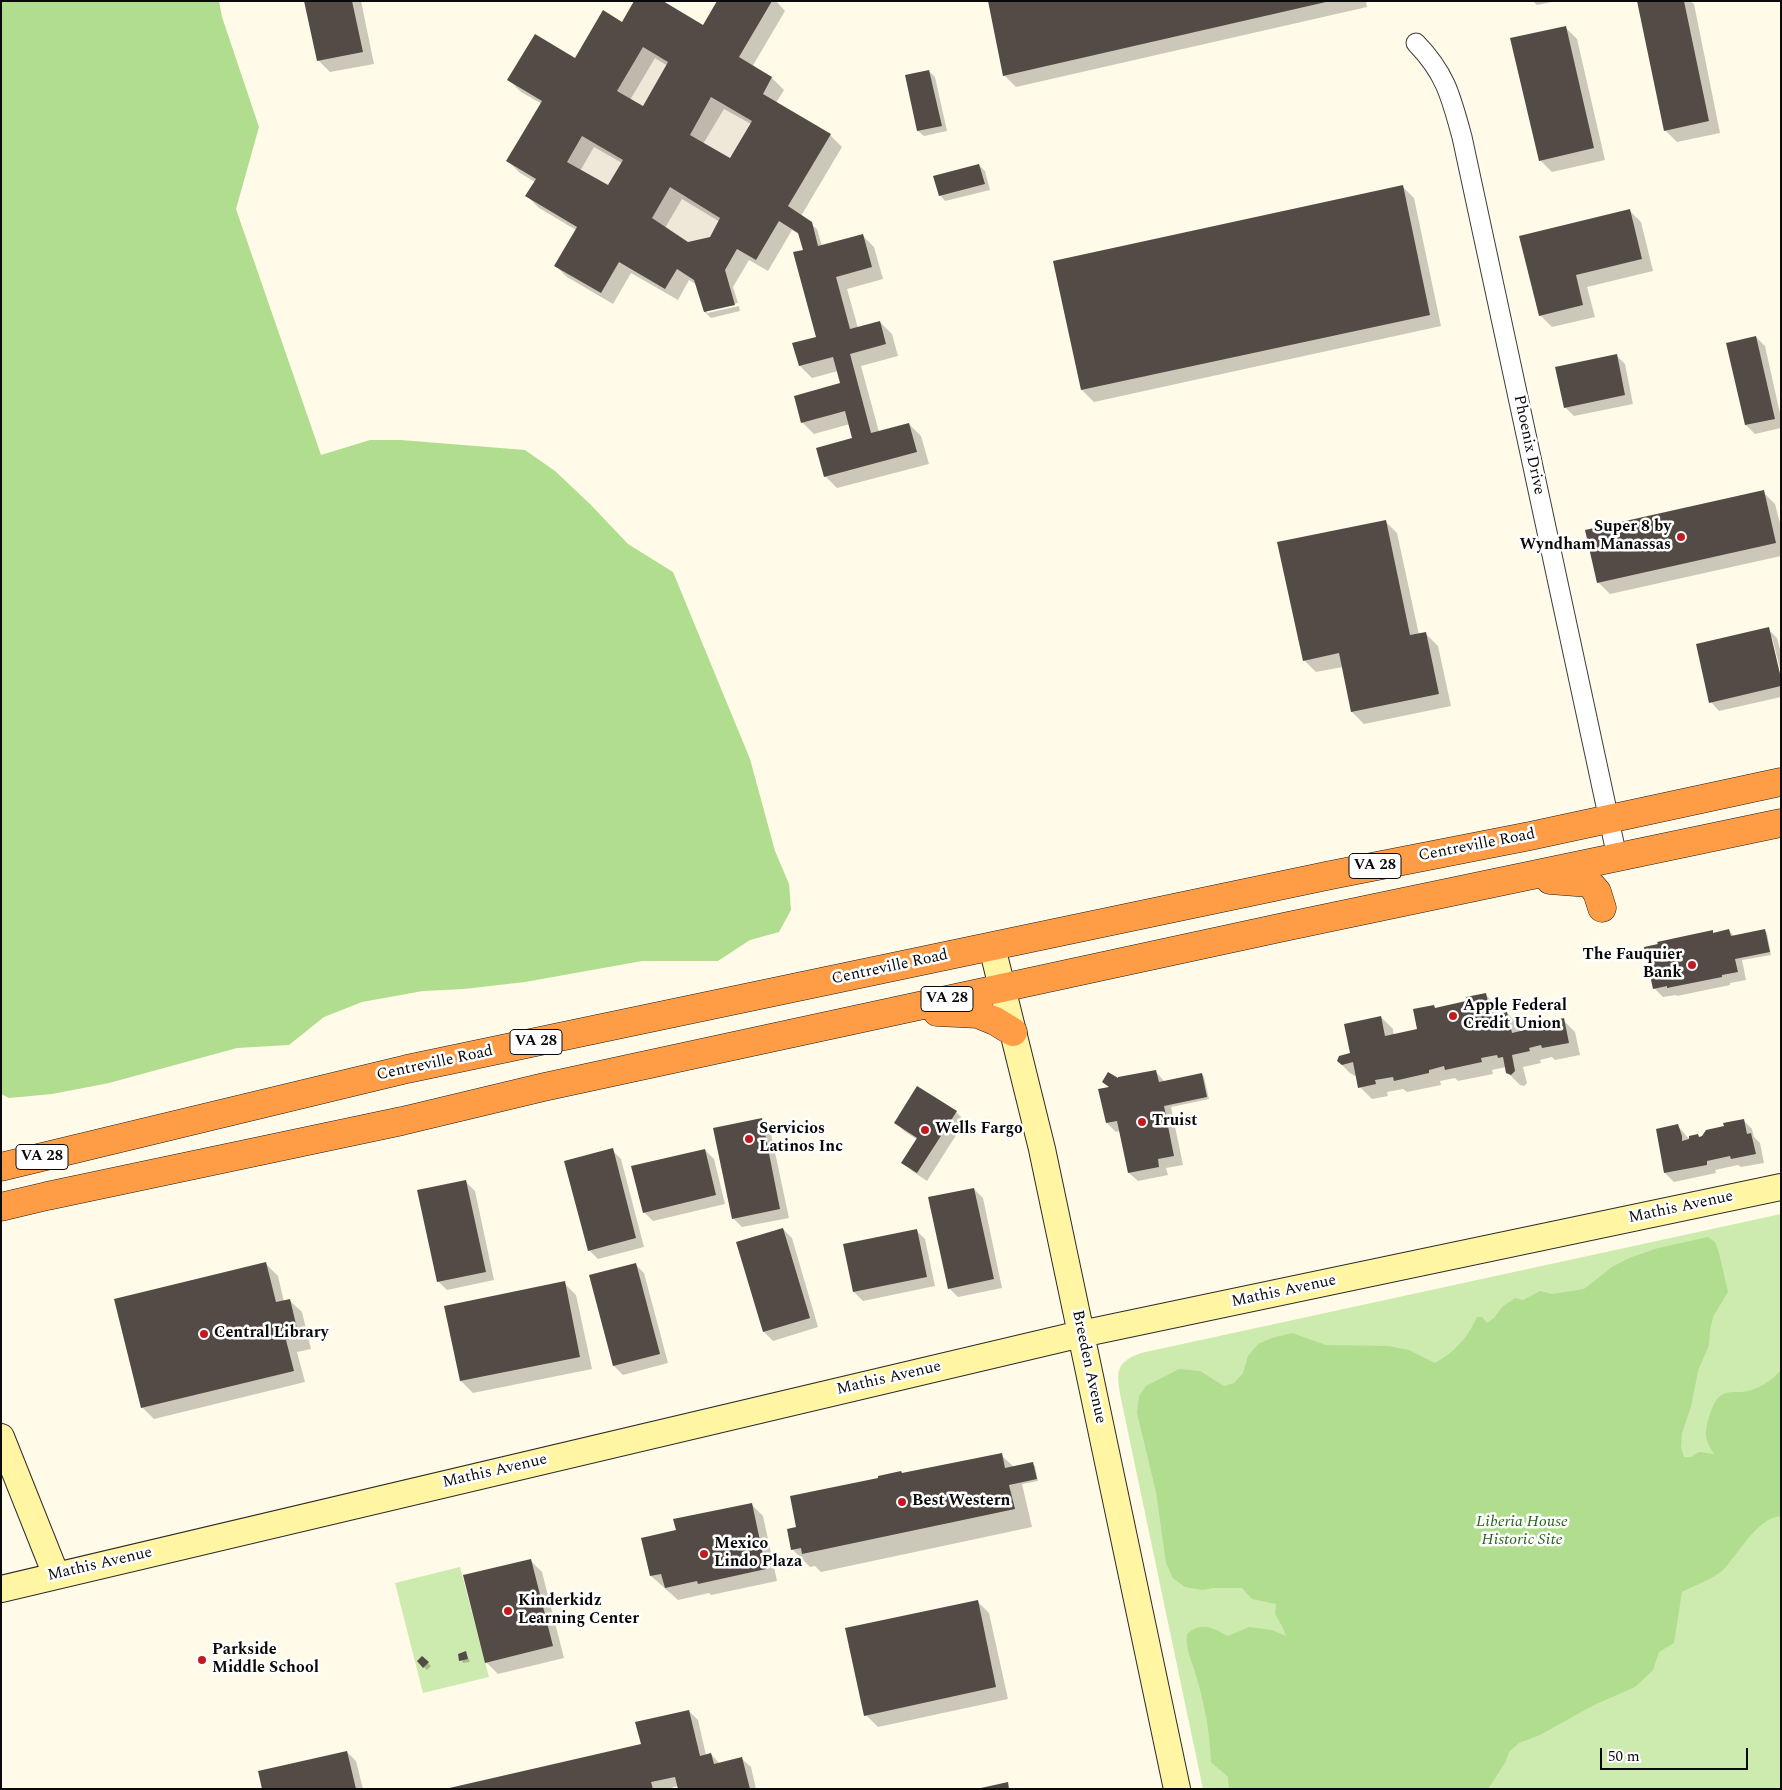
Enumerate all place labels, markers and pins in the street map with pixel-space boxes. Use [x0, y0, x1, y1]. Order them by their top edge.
place label: Super 8 by Wyndham Manassas [1519, 518, 1671, 556]
marker: Super 8 by Wyndham Manassas [1675, 531, 1687, 543]
place label: The Fauquier Bank [1583, 946, 1682, 984]
marker: The Fauquier Bank [1686, 959, 1698, 971]
place label: Apple Federal Credit Union [1463, 997, 1567, 1035]
marker: Apple Federal Credit Union [1447, 1010, 1459, 1022]
place label: Truist [1152, 1112, 1198, 1132]
marker: Truist [1136, 1116, 1148, 1128]
place label: Servicios Latinos Inc [759, 1120, 843, 1158]
place label: Wells Fargo [935, 1120, 1023, 1140]
marker: Wells Fargo [919, 1124, 931, 1136]
marker: Servicios Latinos Inc [743, 1133, 755, 1145]
place label: Central Library [214, 1324, 328, 1344]
marker: Central Library [198, 1328, 210, 1340]
place label: Best Western [912, 1492, 1010, 1512]
marker: Best Western [896, 1496, 908, 1508]
place label: Mexico Lindo Plaza [714, 1535, 802, 1573]
marker: Mexico Lindo Plaza [698, 1548, 710, 1560]
place label: Kinderkidz Learning Center [518, 1592, 639, 1630]
marker: Kinderkidz Learning Center [502, 1605, 514, 1617]
place label: Parkside Middle School [212, 1641, 319, 1679]
marker: Parkside Middle School [196, 1654, 208, 1666]

